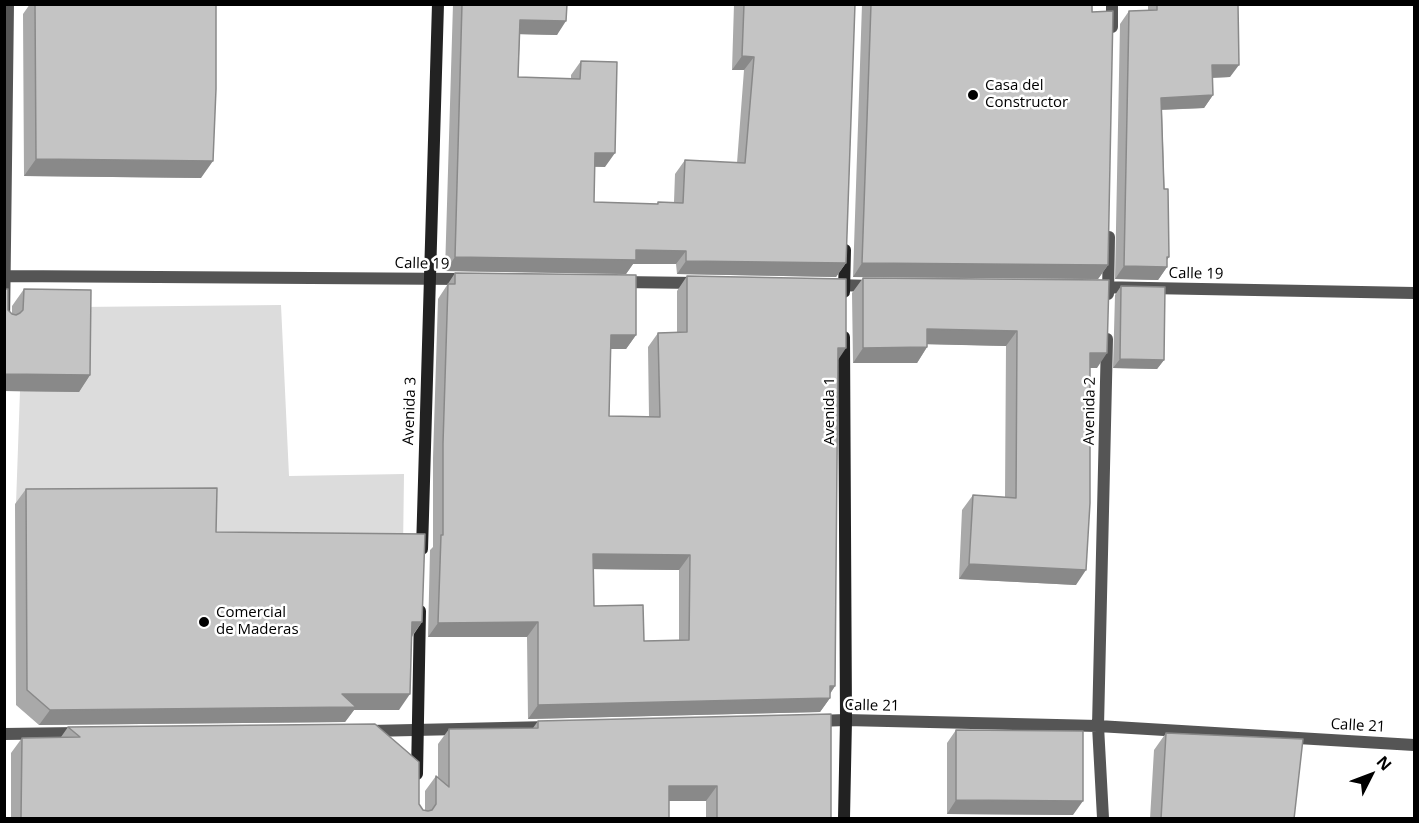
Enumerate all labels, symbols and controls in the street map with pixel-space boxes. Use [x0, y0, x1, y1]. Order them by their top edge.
place label: Casa del Constructor [985, 77, 1068, 112]
marker: Casa del Constructor [966, 88, 980, 102]
street label: Calle 19 [394, 255, 450, 273]
street label: Calle 19 [1168, 265, 1224, 283]
street label: Avenida 3 [400, 377, 420, 445]
street label: Avenida 1 [821, 377, 839, 445]
street label: Avenida 2 [1080, 377, 1100, 445]
place label: Comercial de Maderas [216, 604, 299, 639]
marker: Comercial de Maderas [197, 615, 211, 629]
street label: Calle 21 [844, 697, 900, 715]
street label: Calle 21 [1330, 716, 1386, 736]
north arrow [1341, 745, 1401, 805]
text: N [1372, 751, 1397, 775]

